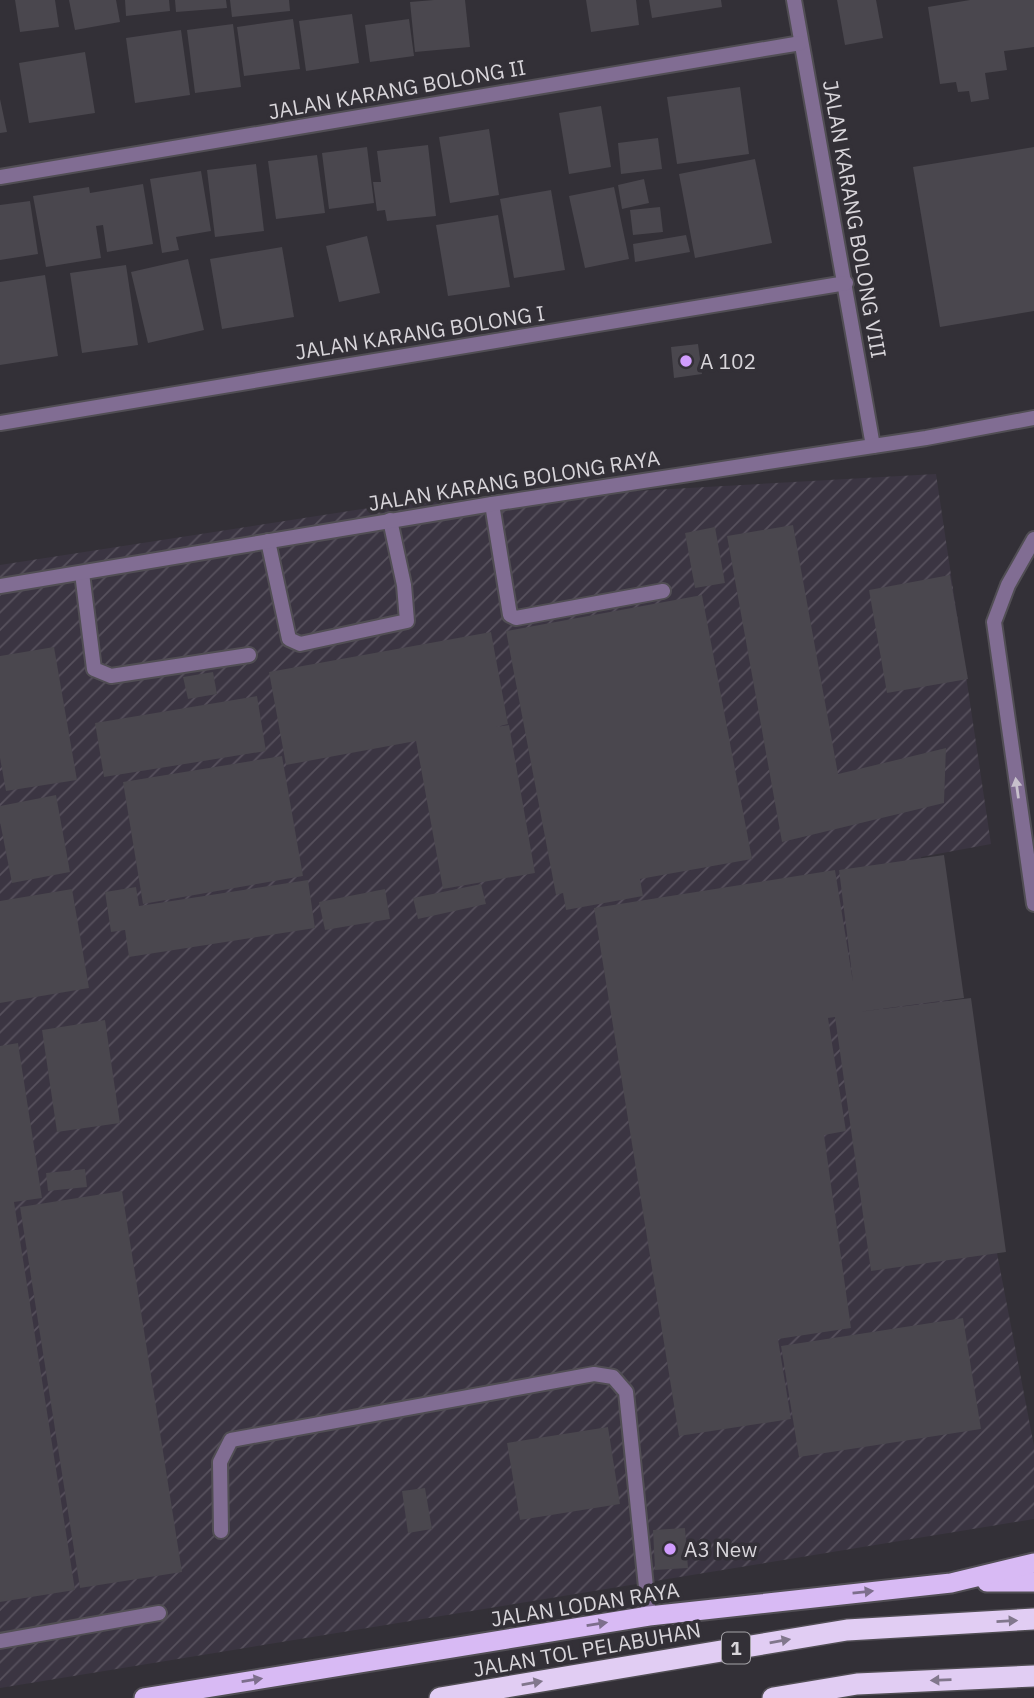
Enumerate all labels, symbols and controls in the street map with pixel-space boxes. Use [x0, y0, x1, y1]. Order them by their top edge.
street label: JALAN KARANG BOLONG II [266, 53, 528, 125]
street label: JALAN KARANG BOLONG VIII [817, 78, 893, 360]
street label: JALAN KARANG BOLONG I [293, 298, 547, 366]
place label: A 102 [700, 347, 756, 375]
marker: A 102 [678, 353, 694, 369]
street label: JALAN KARANG BOLONG RAYA [366, 443, 662, 517]
one-way arrow [1012, 777, 1023, 799]
place label: A3 New [684, 1535, 757, 1563]
marker: A3 New [662, 1541, 678, 1557]
street label: JALAN LODAN RAYA [489, 1575, 681, 1633]
one-way arrow [853, 1586, 875, 1597]
street label: JALAN TOL PELABUHAN [471, 1615, 703, 1683]
one-way arrow [996, 1615, 1018, 1626]
one-way arrow [587, 1618, 609, 1629]
road number: 1 [722, 1632, 750, 1664]
one-way arrow [769, 1635, 791, 1646]
one-way arrow [241, 1674, 263, 1685]
one-way arrow [930, 1675, 952, 1686]
one-way arrow [521, 1677, 543, 1688]

